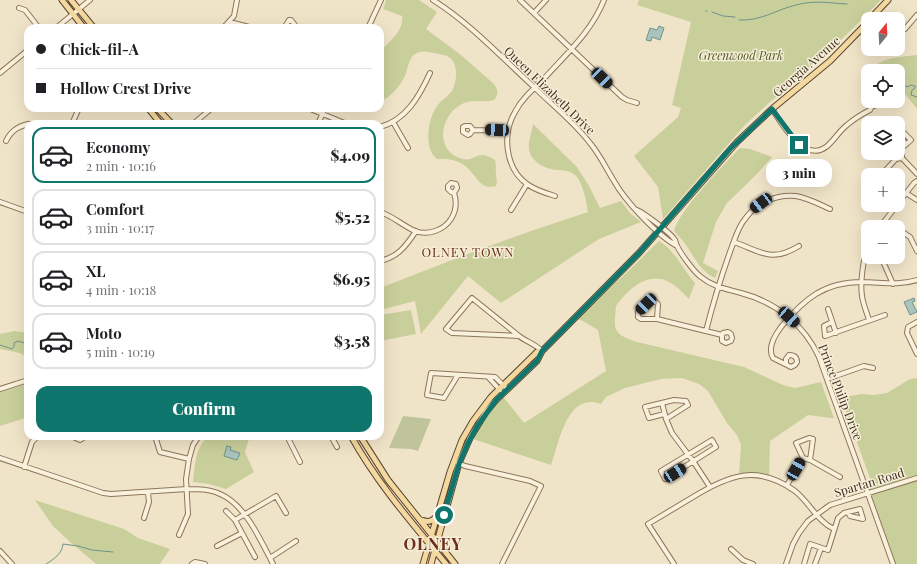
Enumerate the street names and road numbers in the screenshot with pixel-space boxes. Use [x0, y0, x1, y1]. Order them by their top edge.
street label: Georgia Avenue [769, 32, 843, 100]
street label: Queen Elizabeth Drive [501, 42, 599, 138]
street label: Prince Philip Drive [815, 342, 867, 442]
street label: Spartan Road [832, 464, 906, 500]

